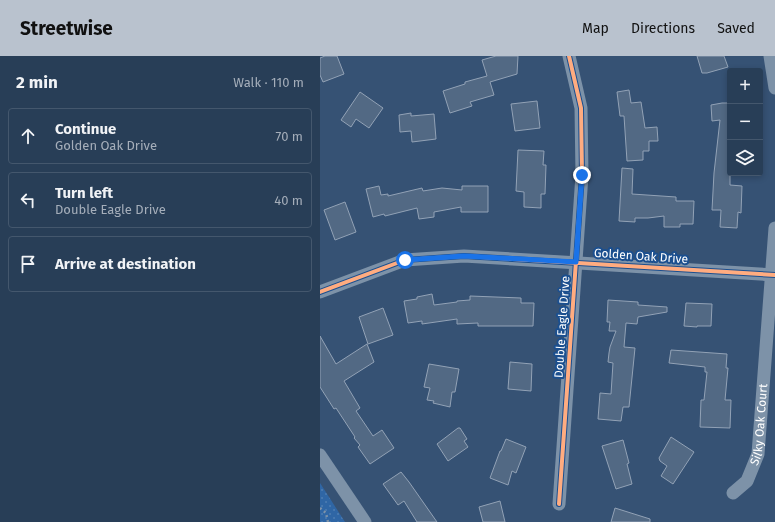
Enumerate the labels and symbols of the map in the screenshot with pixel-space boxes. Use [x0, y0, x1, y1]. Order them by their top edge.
route end [573, 166, 591, 184]
street label: Golden Oak Drive [594, 246, 688, 266]
route start [396, 251, 414, 269]
street label: Double Eagle Drive [551, 276, 573, 378]
street label: Silky Oak Court [747, 382, 770, 467]

